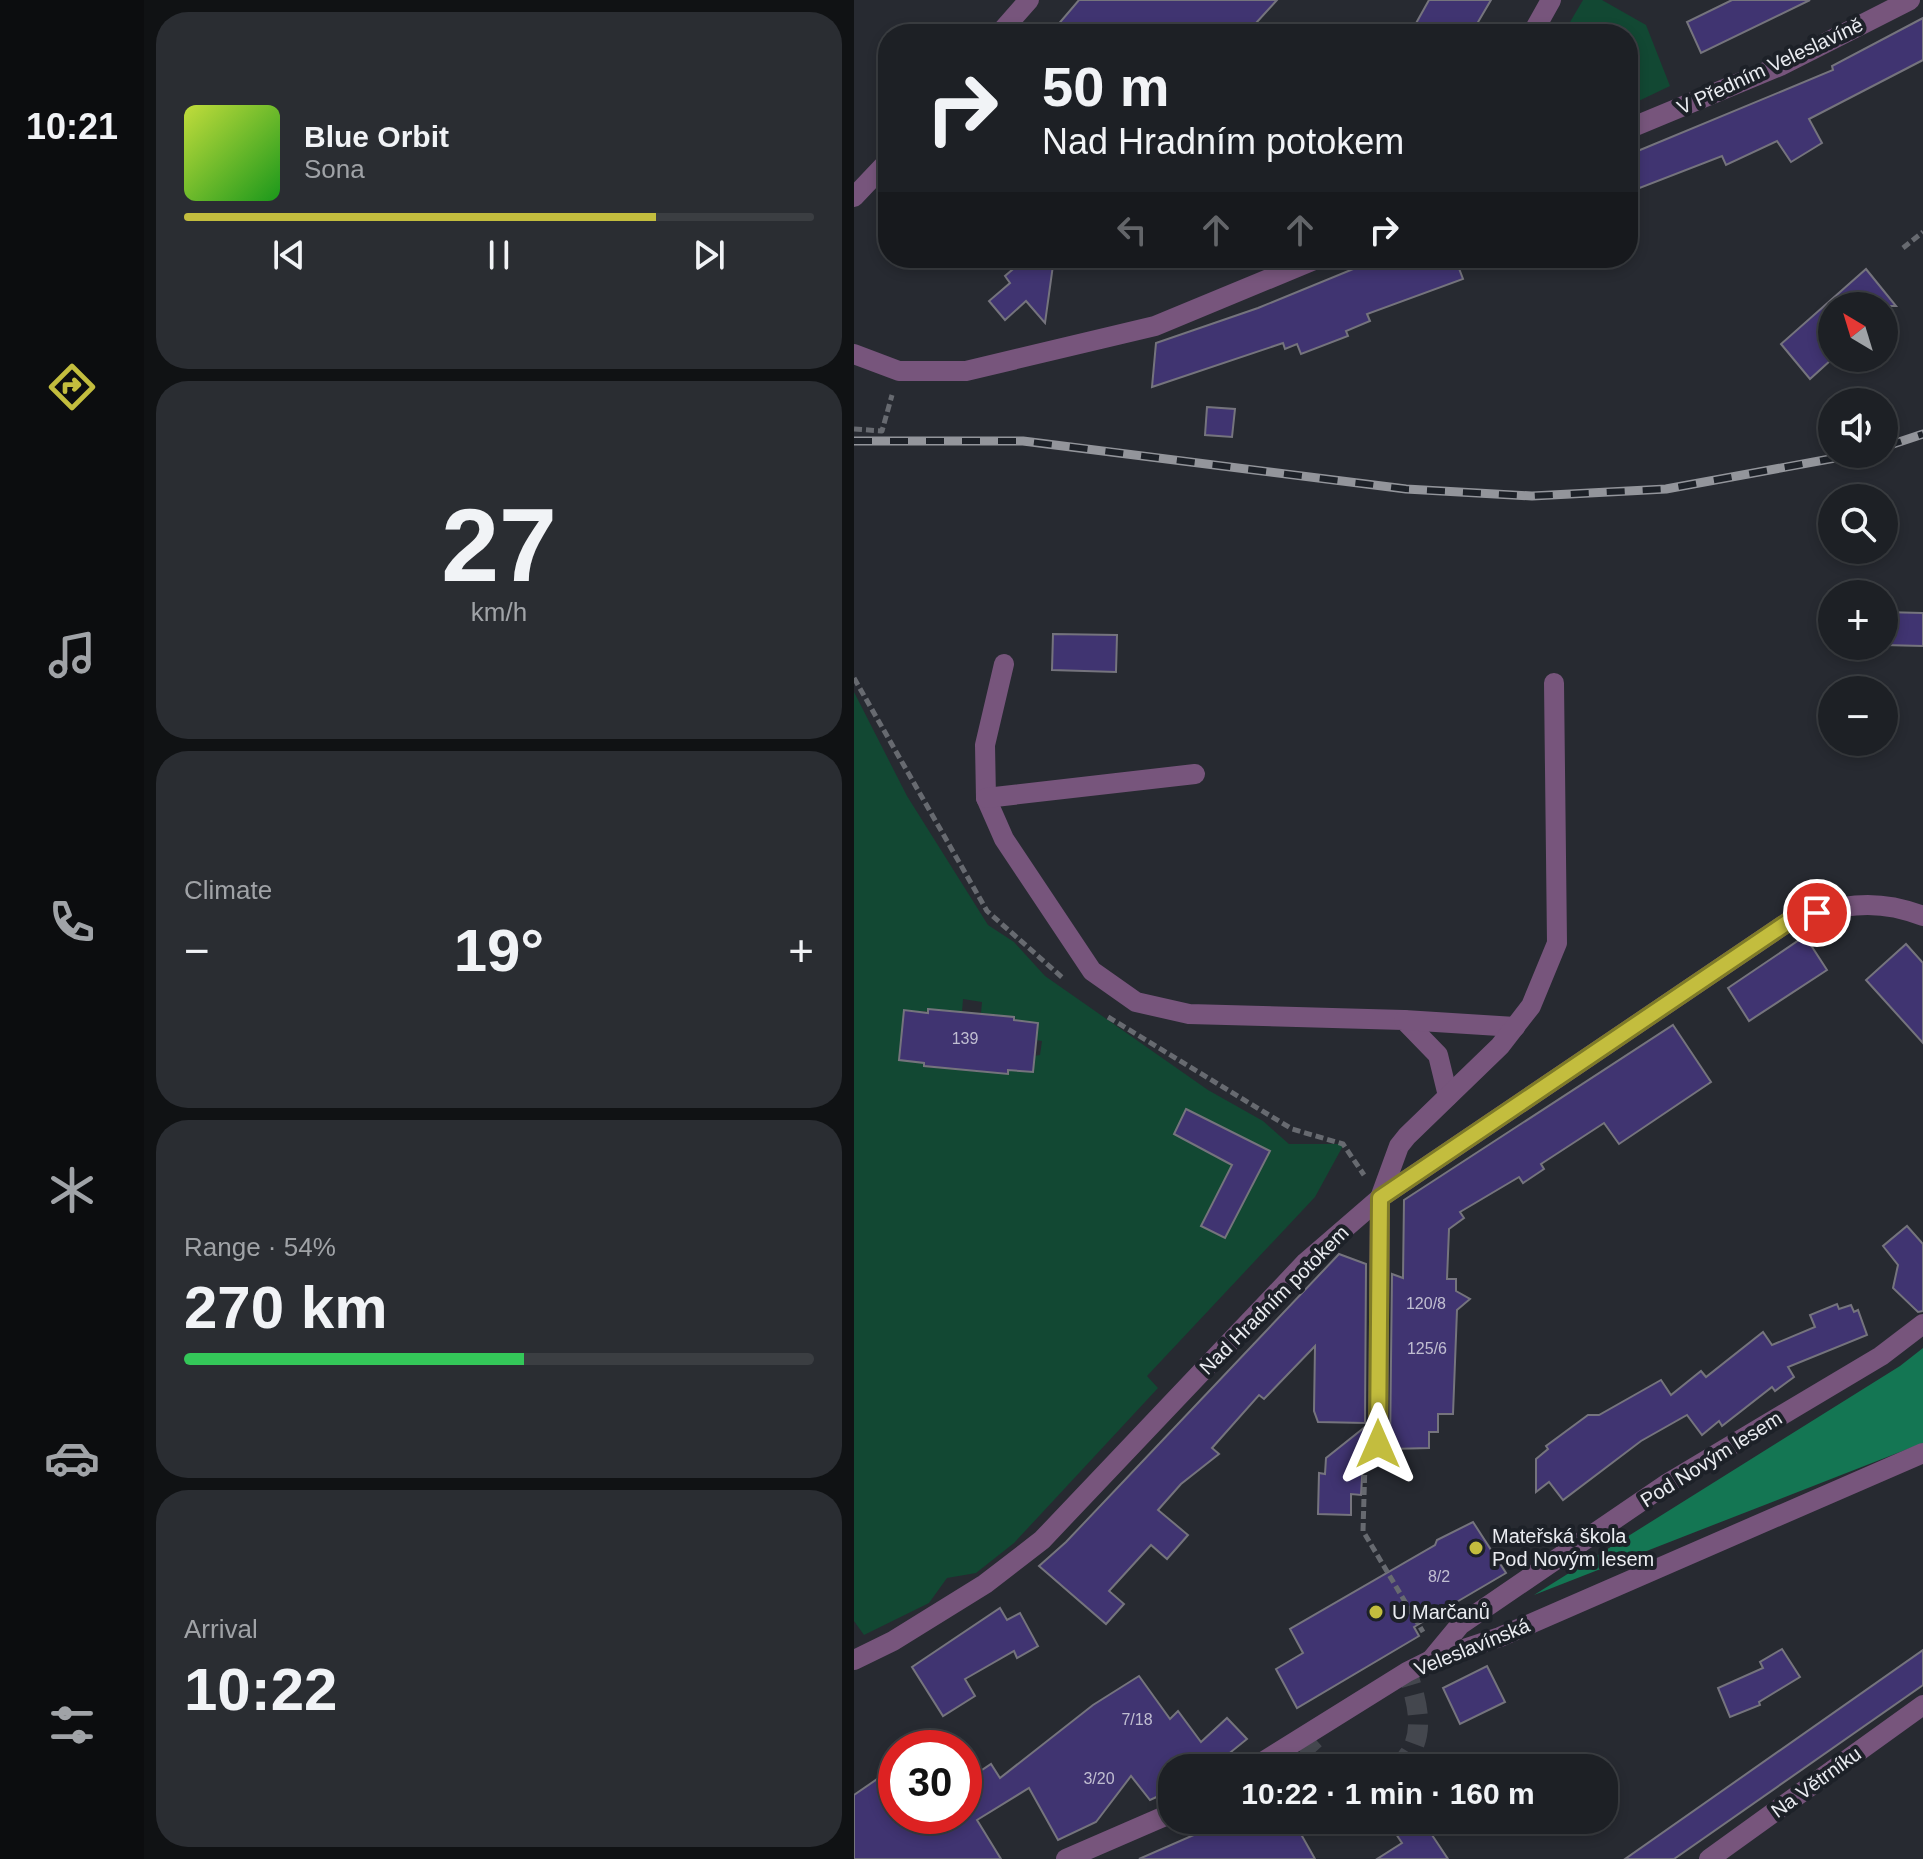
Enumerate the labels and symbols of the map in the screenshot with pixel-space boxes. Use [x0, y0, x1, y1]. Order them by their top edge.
street label: V Předním Veleslavíně [1674, 13, 1866, 119]
north arrow [1818, 292, 1898, 372]
pin [1783, 879, 1851, 947]
house number: 139 [952, 1030, 978, 1047]
street label: Nad Hradním potokem [1195, 1221, 1353, 1379]
house number: 120/8 [1406, 1295, 1446, 1312]
house number: 125/6 [1407, 1340, 1447, 1357]
position arrow [1336, 1402, 1420, 1486]
street label: Pod Novým lesem [1636, 1407, 1786, 1511]
place label: Mateřská škola Pod Novým lesem [1492, 1525, 1654, 1570]
marker: Mateřská škola Pod Novým lesem [1467, 1539, 1485, 1557]
house number: 8/2 [1428, 1568, 1450, 1585]
place label: U Marčanů [1392, 1601, 1490, 1623]
marker: U Marčanů [1367, 1603, 1385, 1621]
street label: Veleslavínská [1411, 1614, 1534, 1680]
house number: 7/18 [1121, 1711, 1153, 1728]
speed limit sign: 30 [878, 1730, 982, 1834]
street label: Na Větrníku [1767, 1742, 1865, 1822]
house number: 3/20 [1083, 1770, 1115, 1787]

